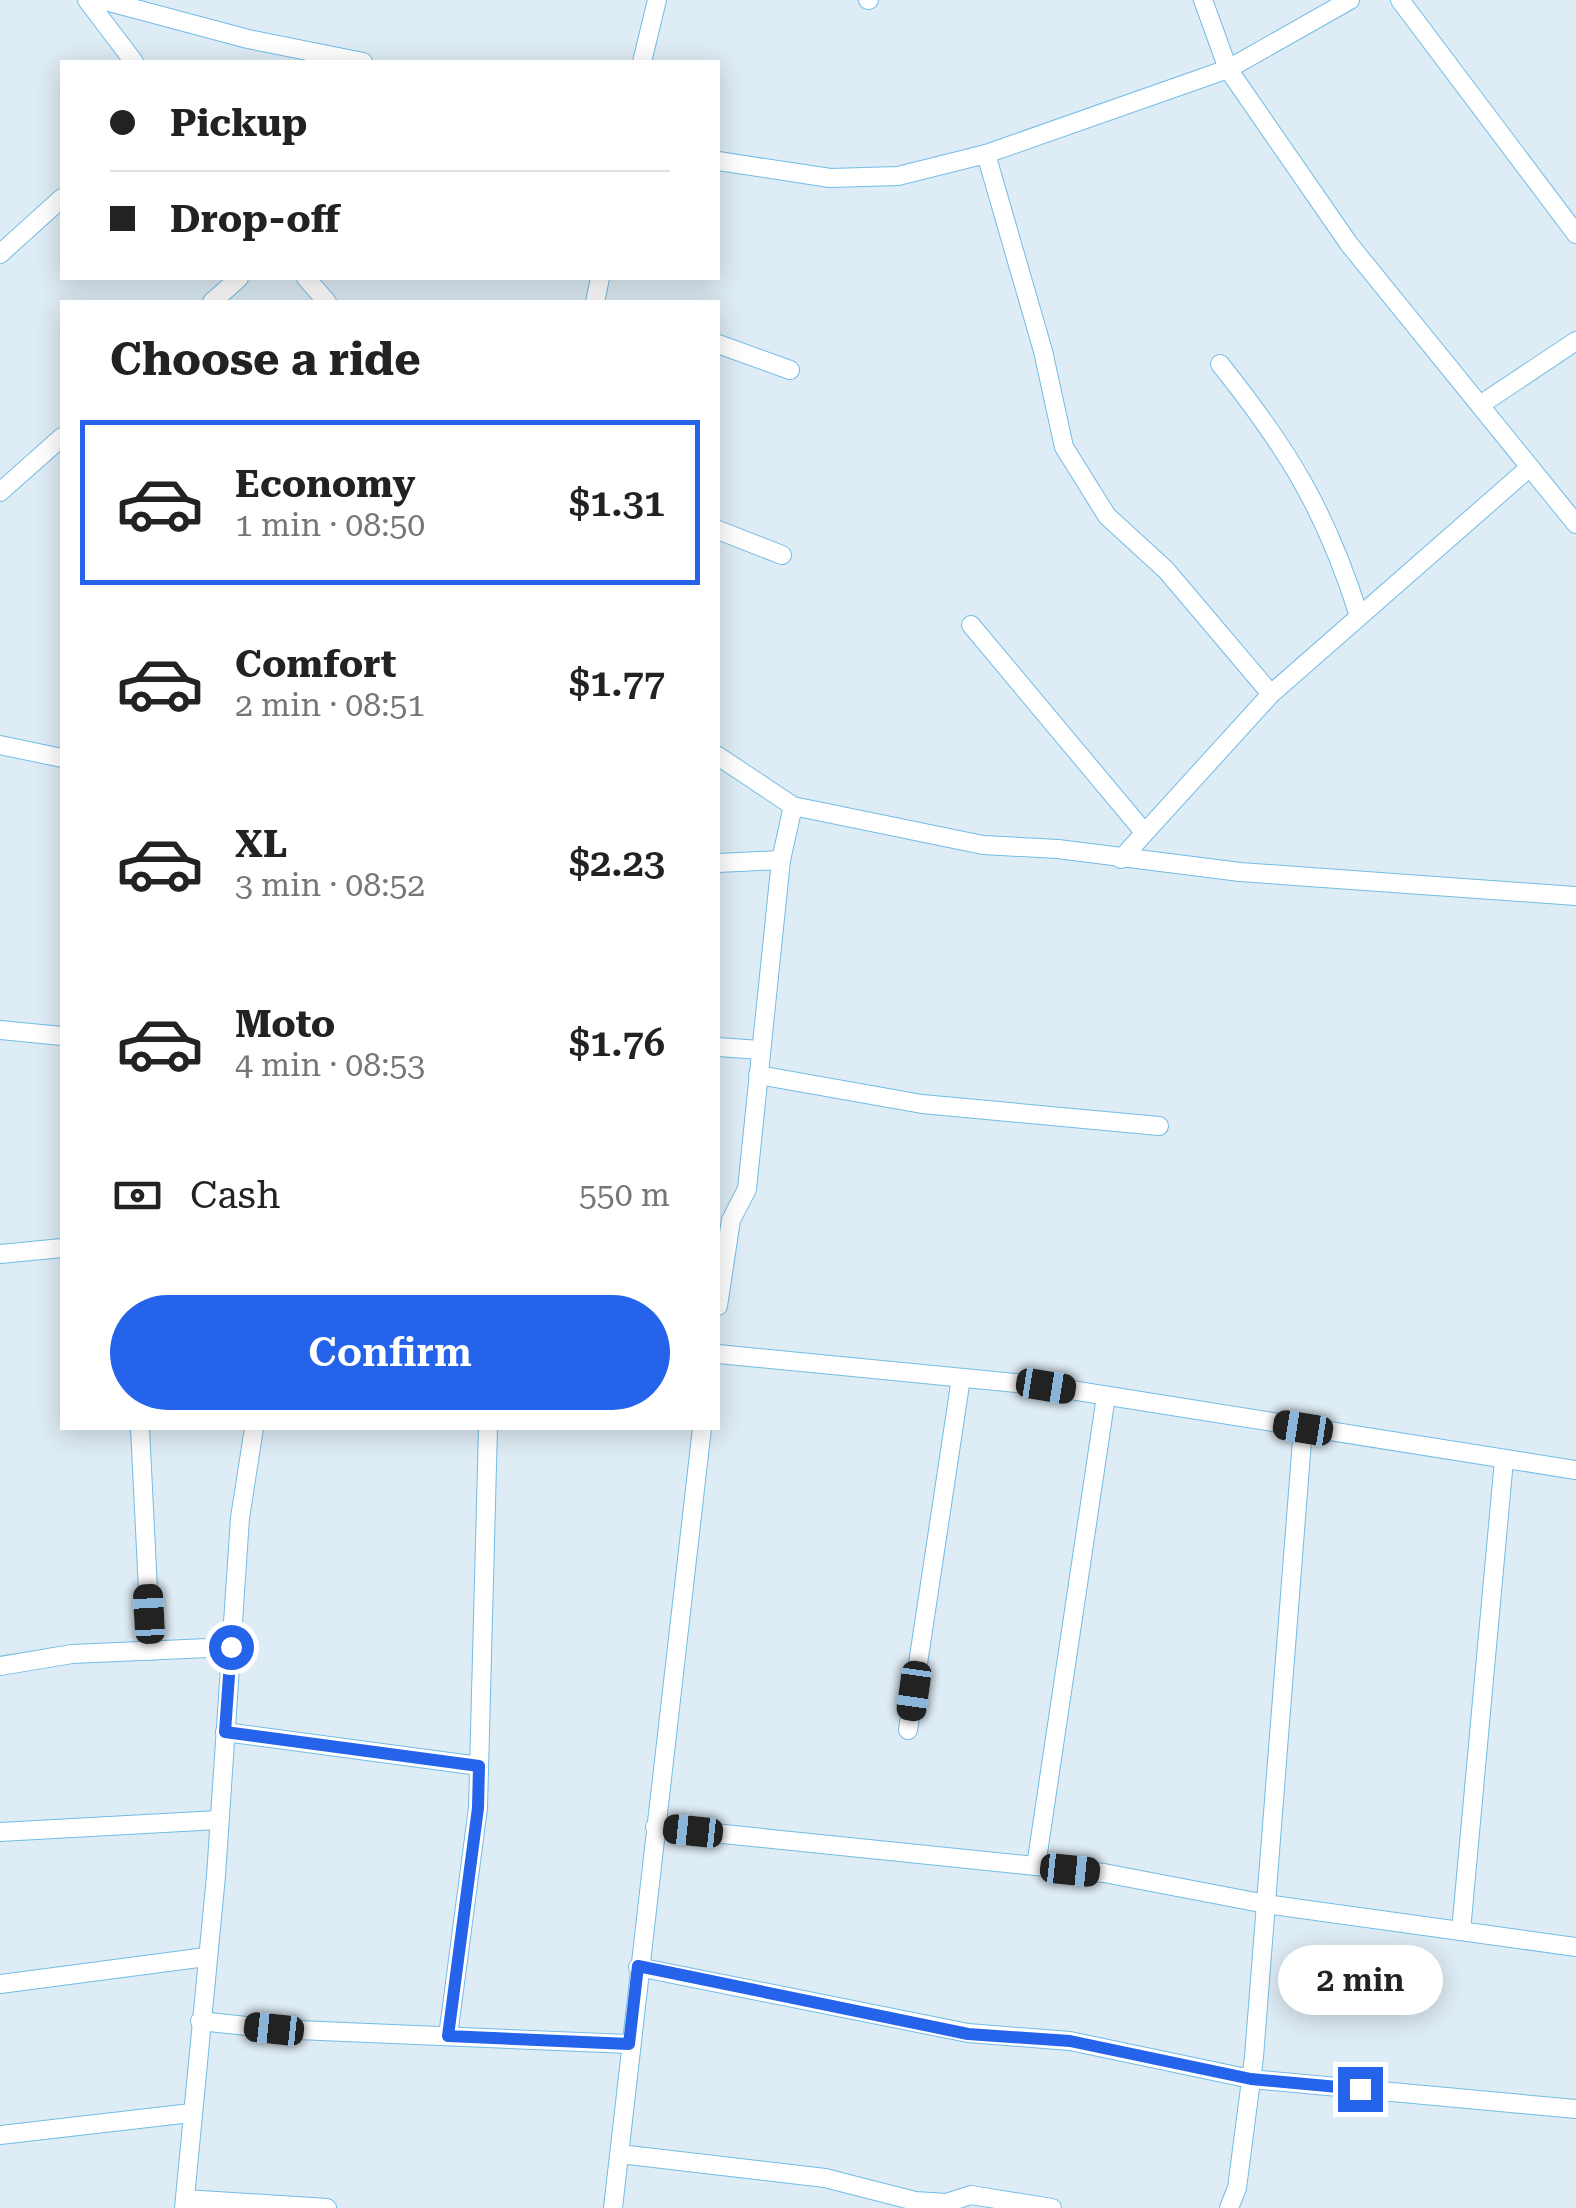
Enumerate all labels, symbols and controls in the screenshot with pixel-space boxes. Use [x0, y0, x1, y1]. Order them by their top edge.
text: Pickup [170, 101, 307, 145]
text: Drop-off [170, 197, 340, 241]
text: Choose a ride [110, 333, 421, 386]
icon: car [115, 458, 205, 548]
text: Economy [235, 462, 415, 506]
text: $1.31 [569, 481, 665, 525]
text: 1 min · 08:50 [235, 506, 425, 544]
icon: car [115, 638, 205, 728]
text: Comfort [235, 642, 396, 686]
text: $1.77 [569, 661, 665, 705]
text: 2 min · 08:51 [235, 686, 425, 724]
icon: car [115, 818, 205, 908]
text: XL [235, 822, 287, 866]
text: $2.23 [569, 841, 665, 885]
text: 3 min · 08:52 [235, 866, 425, 904]
icon: car [115, 998, 205, 1088]
text: Moto [235, 1002, 335, 1046]
text: $1.76 [569, 1021, 665, 1065]
text: 4 min · 08:53 [235, 1046, 425, 1084]
icon: cash [110, 1168, 165, 1223]
text: Cash [190, 1173, 280, 1217]
text: 550 m [579, 1176, 670, 1214]
button: Confirm [110, 1295, 670, 1410]
car [1014, 1366, 1078, 1406]
car [1271, 1408, 1335, 1448]
car [132, 1583, 166, 1645]
route start [209, 1625, 254, 1670]
car [895, 1659, 933, 1723]
car [662, 1813, 724, 1849]
car [1039, 1852, 1101, 1888]
callout: 2 min [1278, 1944, 1442, 2014]
text: 2 min [1316, 1961, 1405, 1999]
car [243, 2011, 305, 2047]
route end [1338, 2067, 1383, 2112]

